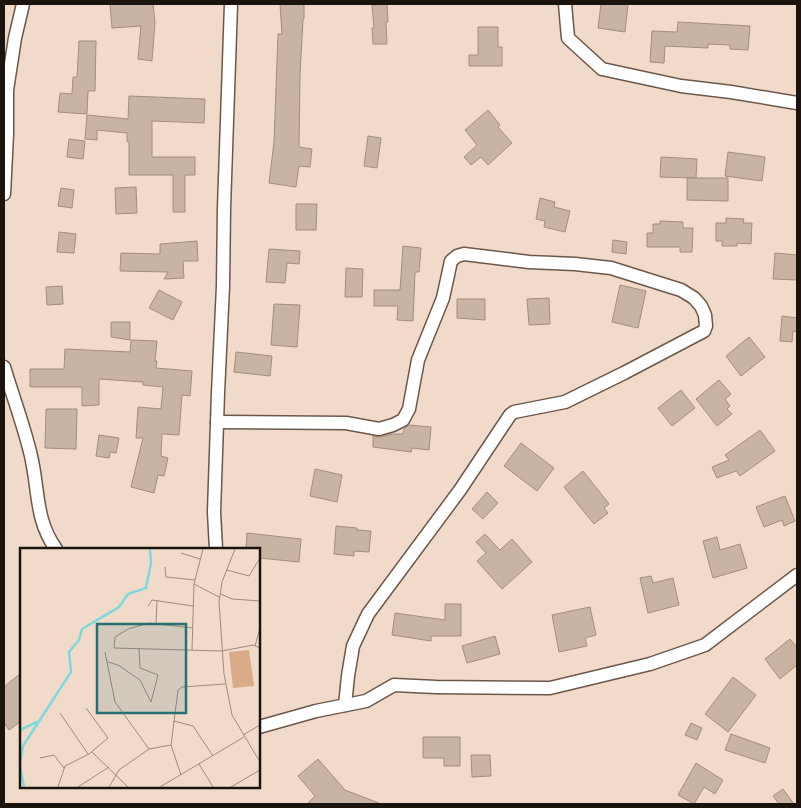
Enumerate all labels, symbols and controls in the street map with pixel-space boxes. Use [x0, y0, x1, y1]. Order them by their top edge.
inset map [20, 548, 260, 788]

